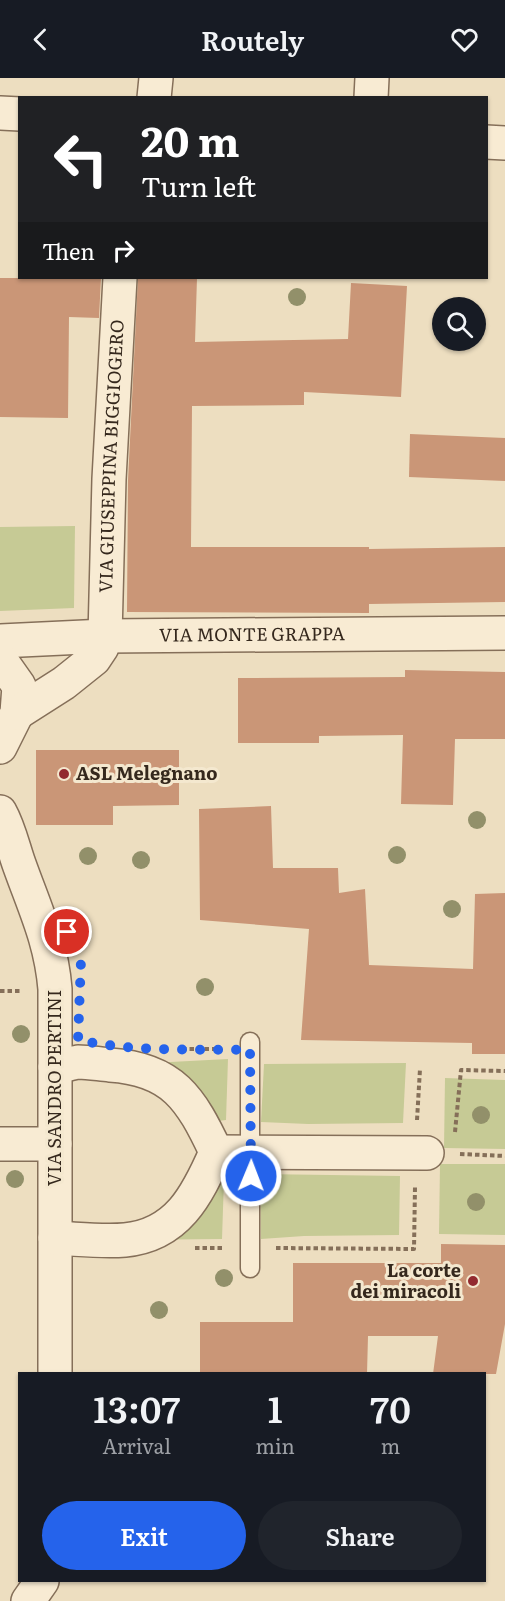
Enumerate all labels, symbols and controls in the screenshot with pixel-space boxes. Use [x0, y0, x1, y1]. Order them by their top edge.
text: Routely [201, 19, 304, 59]
icon: back [24, 23, 57, 56]
icon: heart [448, 23, 481, 56]
text: 20 m [141, 108, 240, 170]
icon: left [42, 120, 120, 198]
text: Turn left [141, 165, 256, 205]
text: Then [42, 234, 95, 267]
icon: right [107, 234, 140, 267]
map controls [432, 297, 486, 351]
button: search [432, 297, 486, 351]
street label: VIA GIUSEPPINA BIGGIOGERO [91, 319, 130, 593]
street label: VIA MONTE GRAPPA [159, 619, 345, 648]
place label: ASL Melegnano [76, 759, 217, 786]
marker: ASL Melegnano [57, 767, 71, 781]
pin [41, 906, 92, 957]
icon: arrive [50, 915, 83, 948]
street label: VIA SANDRO PERTINI [40, 990, 67, 1186]
position arrow [219, 1144, 283, 1208]
place label: La corte dei miracoli [350, 1256, 461, 1304]
marker: La corte dei miracoli [466, 1274, 480, 1288]
text: 13:07 [93, 1381, 180, 1434]
text: 1 [268, 1381, 283, 1434]
text: 70 [370, 1381, 411, 1434]
text: Arrival [103, 1430, 171, 1460]
text: min [256, 1430, 295, 1460]
text: m [381, 1430, 400, 1460]
button: Exit [42, 1501, 246, 1570]
button: Share [258, 1501, 462, 1570]

